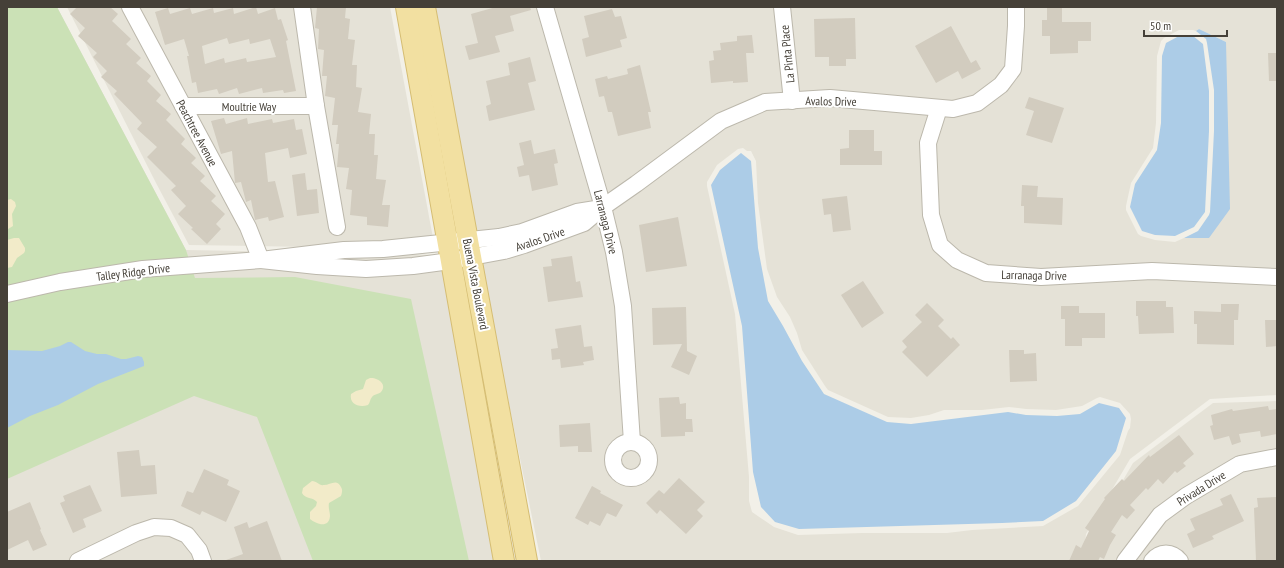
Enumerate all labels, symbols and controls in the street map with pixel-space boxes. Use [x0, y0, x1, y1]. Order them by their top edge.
scale bar [1144, 12, 1227, 38]
text: 50 m [1150, 18, 1171, 33]
street label: La Pinta Place [776, 24, 797, 84]
street label: Avalos Drive [805, 93, 857, 109]
street label: Peachtree Avenue [173, 97, 221, 169]
street label: Moultrie Way [222, 99, 277, 114]
street label: Larranaga Drive [591, 188, 621, 256]
street label: Avalos Drive [513, 224, 567, 254]
street label: Buena Vista Boulevard [460, 237, 492, 331]
street label: Talley Ridge Drive [95, 260, 171, 284]
street label: Larranaga Drive [1001, 267, 1067, 283]
street label: Privada Drive [1174, 467, 1228, 509]

